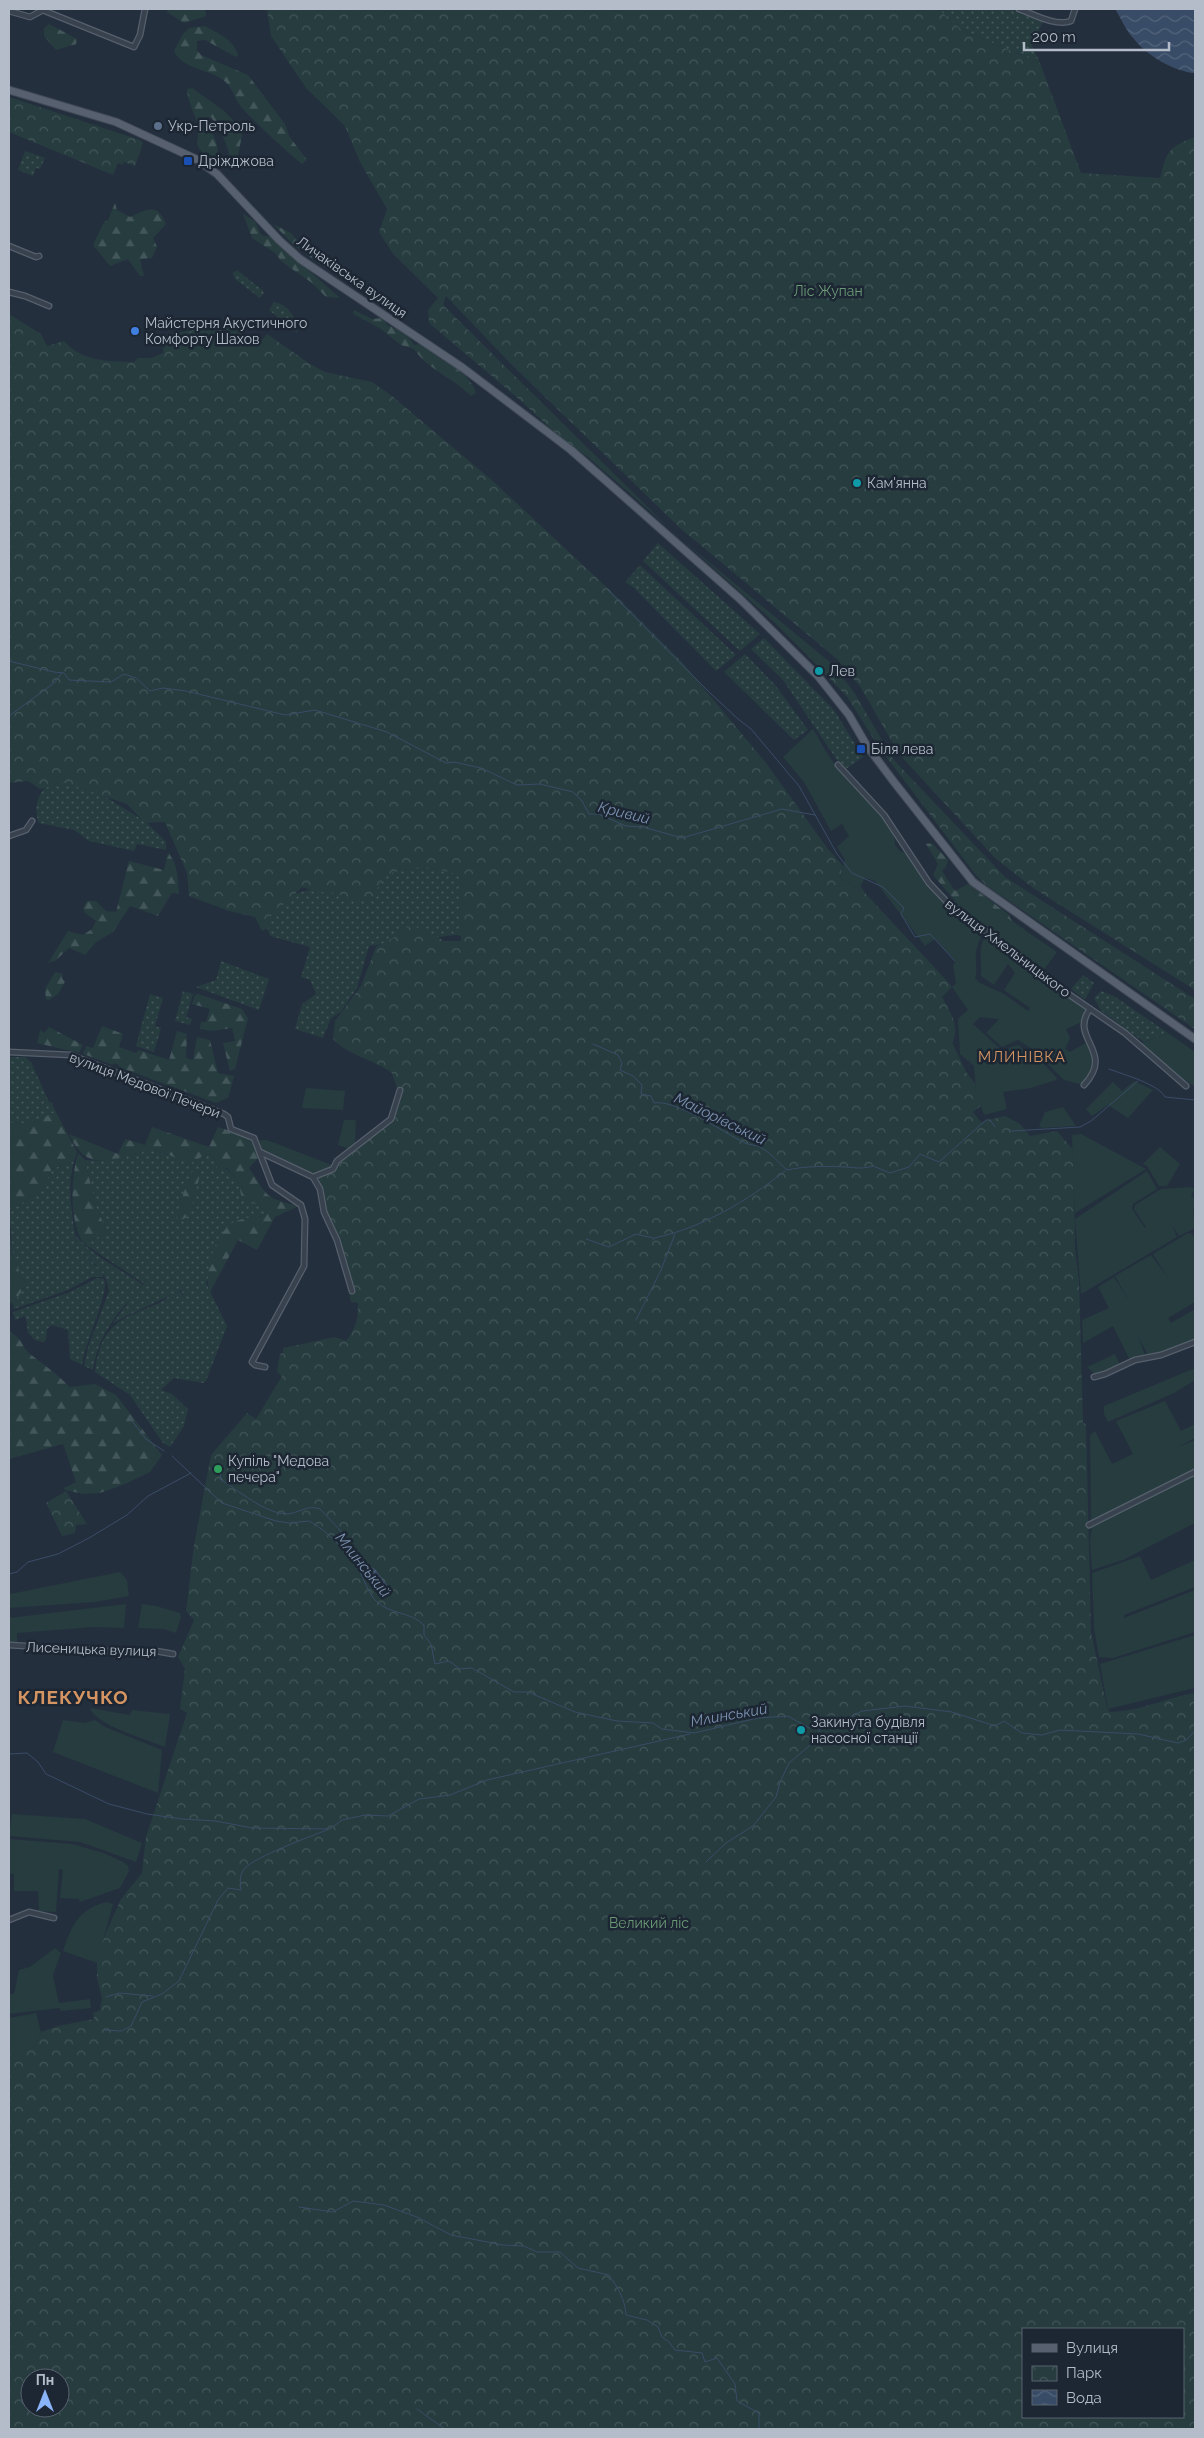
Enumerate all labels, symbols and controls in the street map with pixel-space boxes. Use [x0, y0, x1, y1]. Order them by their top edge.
scale bar [1024, 20, 1169, 52]
text: 200 m [1032, 28, 1076, 46]
place label: Укр-Петроль [168, 118, 255, 134]
marker: Укр-Петроль [152, 120, 164, 132]
place label: Дріжджова [198, 153, 274, 169]
marker: Дріжджова [182, 155, 194, 167]
street label: Личаківська вулиця [294, 233, 410, 321]
park label: Ліс Жупан [793, 283, 863, 299]
place label: Майстерня Акустичного Комфорту Шахов [145, 315, 307, 347]
marker: Майстерня Акустичного Комфорту Шахов [129, 325, 141, 337]
place label: Кам'янна [867, 475, 927, 491]
marker: Кам'янна [851, 477, 863, 489]
place label: Лев [829, 663, 855, 679]
marker: Лев [813, 665, 825, 677]
place label: Бiля лева [871, 741, 933, 757]
marker: Бiля лева [855, 743, 867, 755]
water label: Кривий [596, 798, 652, 828]
street label: вулиця Хмельницького [942, 896, 1074, 1000]
district label: МЛИНІВКА [978, 1048, 1066, 1066]
street label: вулиця Медової Печери [67, 1049, 223, 1121]
water label: Майорівський [671, 1089, 769, 1149]
place label: Купіль "Медова печера" [228, 1453, 329, 1485]
marker: Купіль "Медова печера" [212, 1463, 224, 1475]
water label: Млинський [332, 1529, 395, 1601]
street label: Лисеницька вулиця [25, 1639, 157, 1659]
district label: КЛЕКУЧКО [17, 1686, 129, 1708]
water label: Млинський [689, 1699, 769, 1731]
place label: Закинута будівля насосної станції [811, 1714, 925, 1746]
marker: Закинута будівля насосної станції [795, 1724, 807, 1736]
park label: Великий ліс [609, 1915, 689, 1931]
legend [1022, 2328, 1184, 2418]
text: Вулиця [1066, 2339, 1118, 2357]
text: Парк [1066, 2364, 1102, 2382]
north arrow [20, 2368, 70, 2418]
text: Пн [36, 2372, 54, 2388]
text: Вода [1066, 2389, 1102, 2407]

